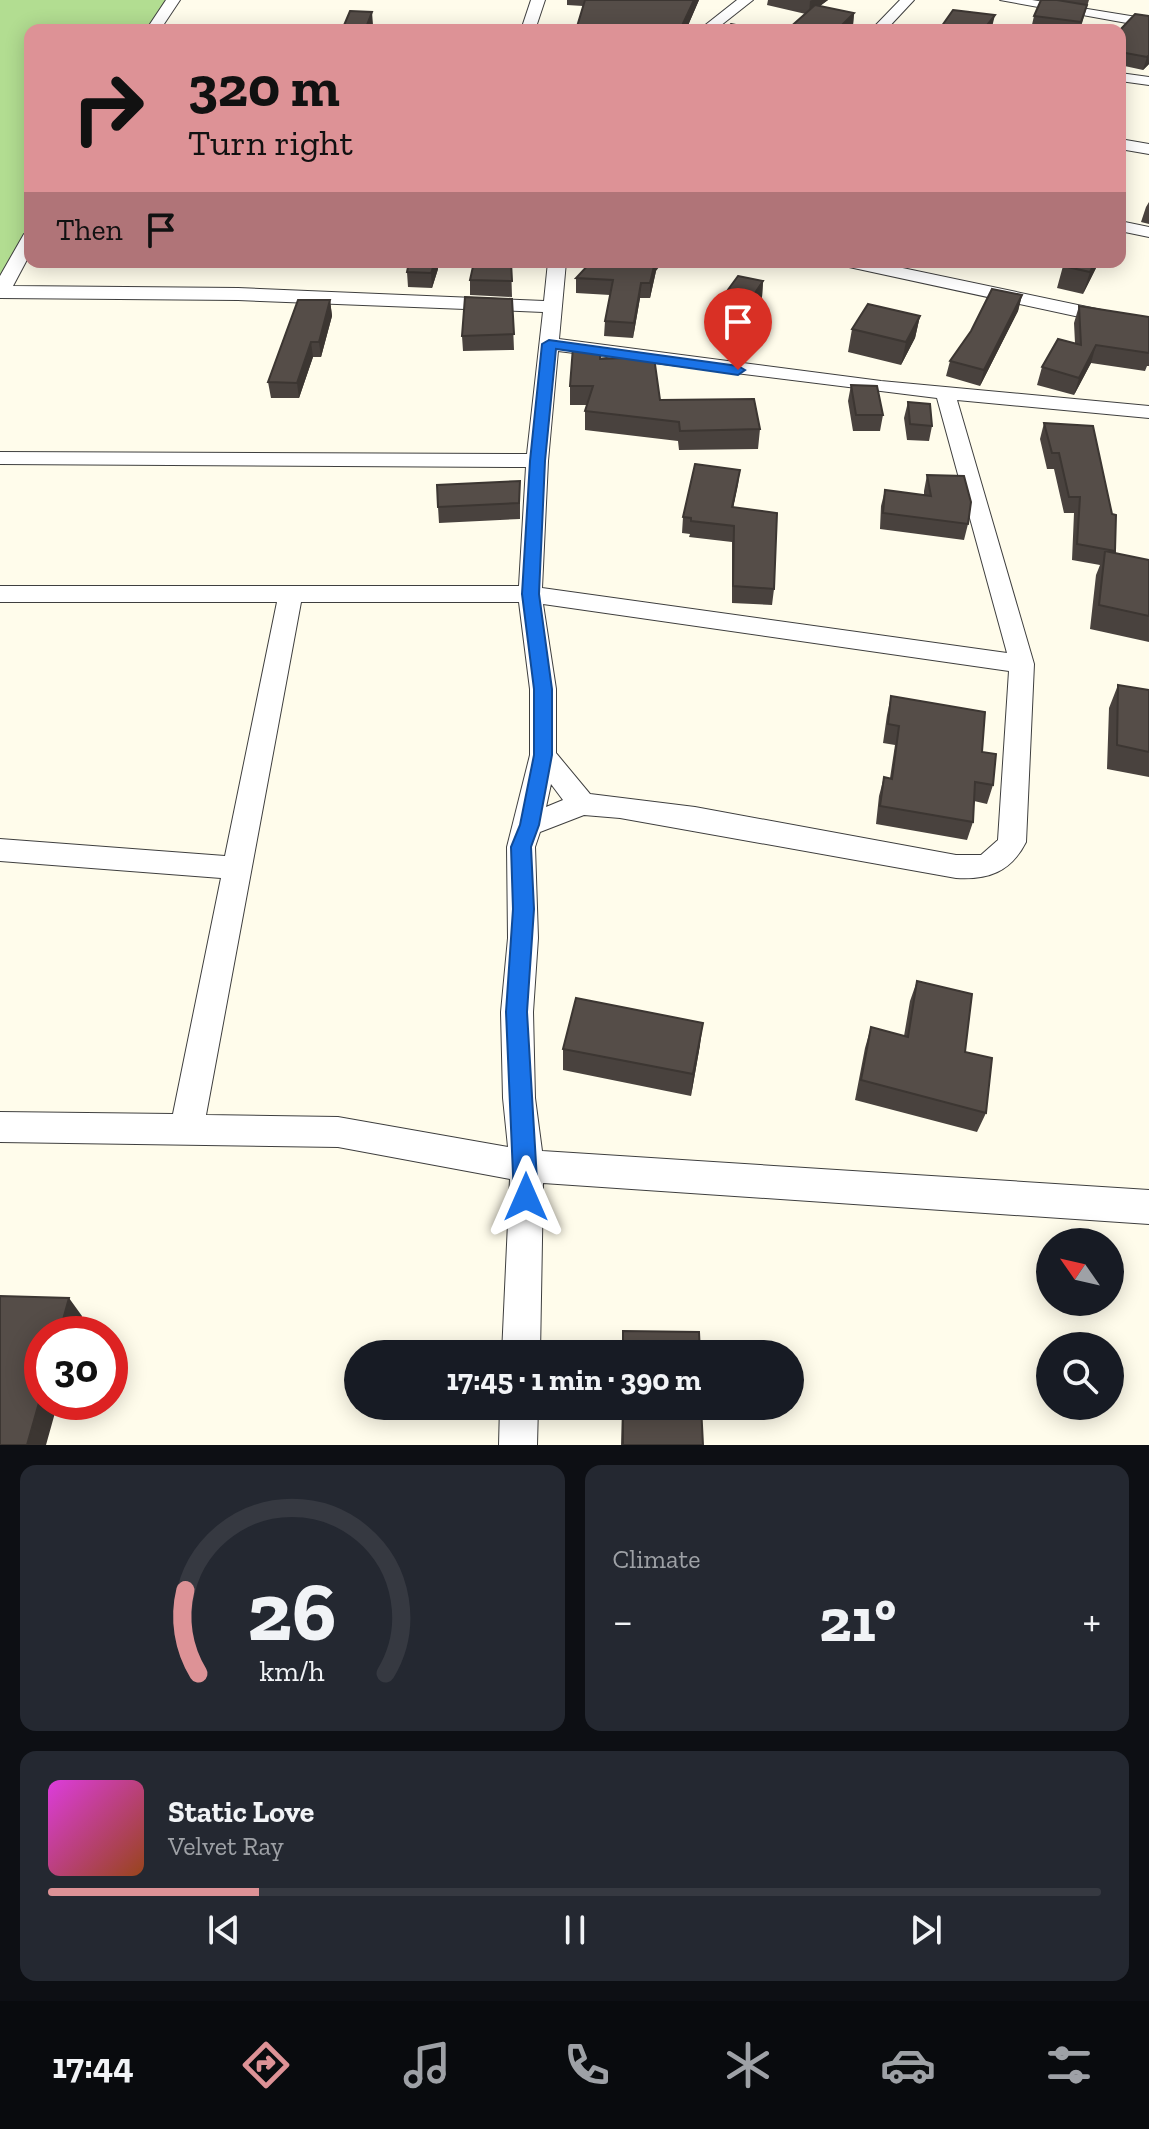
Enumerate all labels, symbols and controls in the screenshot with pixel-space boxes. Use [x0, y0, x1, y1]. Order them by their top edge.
text: 320 m [188, 53, 340, 120]
icon: right [56, 56, 160, 160]
text: Turn right [188, 121, 353, 164]
icon: arrive [139, 208, 183, 252]
text: Then [56, 212, 123, 248]
pin [704, 288, 772, 370]
icon: arrive [716, 300, 760, 344]
position arrow [484, 1155, 568, 1239]
north arrow [1036, 1228, 1124, 1316]
map controls [1036, 1228, 1124, 1420]
speed limit sign: 30 [24, 1316, 128, 1420]
button: search [1036, 1332, 1124, 1420]
text: 17:45 · 1 min · 390 m [447, 1362, 701, 1398]
text: Climate [613, 1543, 700, 1575]
text: 26 [248, 1561, 337, 1661]
text: 21° [819, 1584, 896, 1656]
text: − [613, 1594, 633, 1647]
text: + [1082, 1594, 1101, 1647]
text: km/h [260, 1654, 325, 1688]
text: Static Love [168, 1794, 314, 1830]
text: Velvet Ray [168, 1830, 284, 1862]
icon: previous [202, 1908, 246, 1952]
icon: pause [553, 1908, 597, 1952]
icon: next [904, 1908, 948, 1952]
icon: directions [238, 2037, 294, 2093]
icon: music [399, 2037, 455, 2093]
icon: phone [559, 2037, 615, 2093]
icon: climate [720, 2037, 776, 2093]
icon: car [880, 2037, 936, 2093]
icon: filters [1041, 2037, 1097, 2093]
text: 17:44 [52, 2044, 134, 2087]

